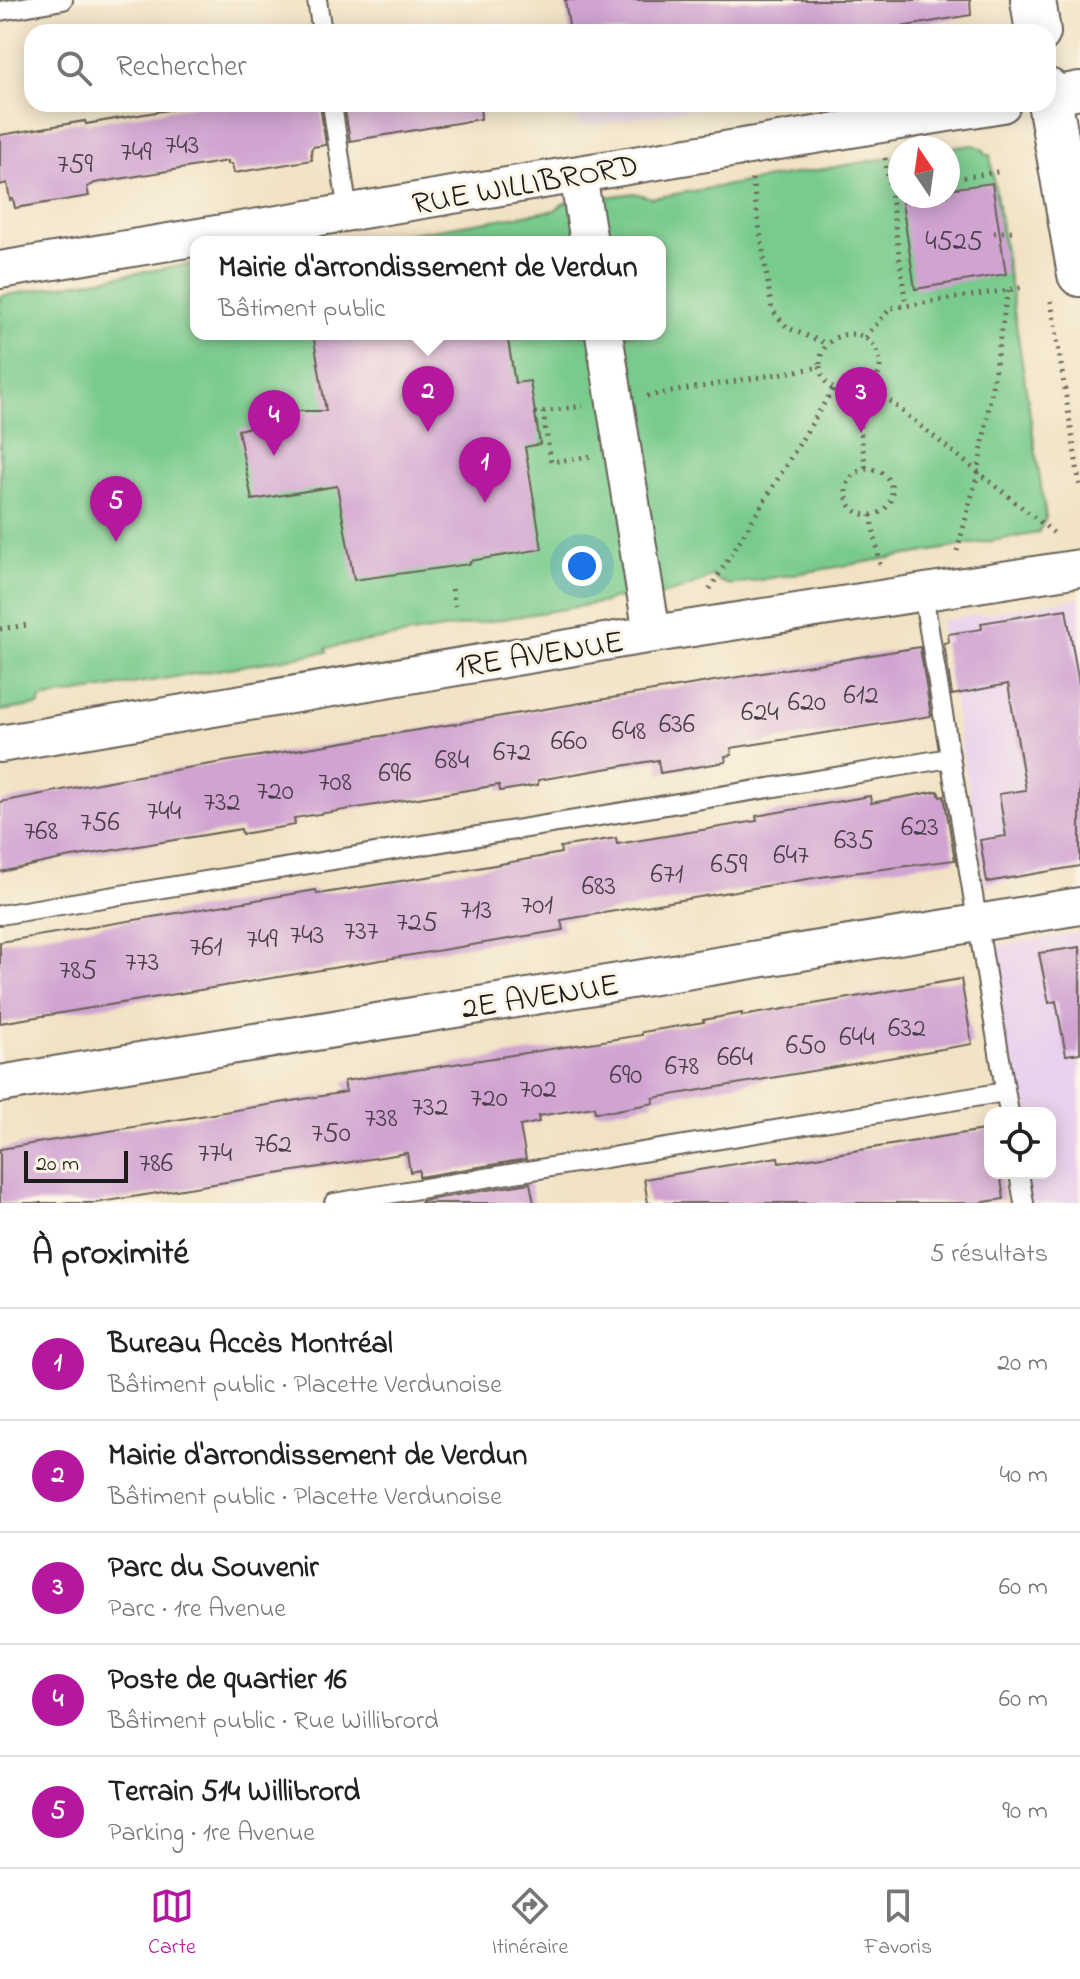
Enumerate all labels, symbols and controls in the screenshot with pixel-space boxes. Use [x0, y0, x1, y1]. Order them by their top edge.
search box [24, 24, 1056, 112]
icon: search [52, 46, 96, 90]
text: Rechercher [116, 46, 247, 90]
house number: 743 [165, 126, 199, 167]
house number: 749 [120, 133, 152, 174]
north arrow [888, 136, 960, 208]
street label: RUE WILLIBRORD [409, 143, 642, 229]
house number: 759 [57, 145, 94, 186]
house number: 4525 [925, 222, 983, 263]
popup [190, 236, 666, 340]
text: Mairie d'arrondissement de Verdun [218, 247, 638, 291]
text: Bâtiment public [218, 291, 386, 329]
pin: 2 [402, 366, 454, 432]
pin: 3 [835, 367, 887, 433]
pin: 4 [248, 390, 300, 456]
pin: 1 [459, 437, 511, 503]
pin: 5 [90, 476, 142, 542]
your location [562, 546, 602, 586]
street label: 1RE AVENUE [452, 620, 627, 693]
house number: 612 [843, 676, 879, 717]
house number: 620 [788, 683, 826, 724]
house number: 624 [741, 693, 779, 734]
house number: 636 [659, 705, 695, 746]
house number: 648 [612, 712, 646, 753]
house number: 660 [551, 722, 587, 763]
house number: 672 [493, 733, 531, 774]
house number: 684 [435, 741, 470, 782]
house number: 696 [378, 754, 412, 795]
house number: 708 [318, 763, 352, 804]
house number: 720 [256, 772, 294, 813]
house number: 732 [203, 783, 241, 824]
house number: 744 [147, 792, 182, 833]
house number: 756 [80, 803, 120, 844]
house number: 623 [901, 808, 939, 849]
house number: 768 [24, 812, 58, 853]
house number: 635 [834, 821, 874, 862]
house number: 647 [773, 836, 809, 877]
house number: 659 [711, 845, 748, 886]
house number: 671 [651, 855, 683, 896]
house number: 683 [582, 867, 616, 908]
house number: 701 [521, 886, 553, 927]
house number: 713 [460, 891, 492, 932]
house number: 725 [396, 903, 438, 944]
house number: 737 [344, 912, 379, 953]
house number: 743 [290, 916, 324, 957]
house number: 749 [246, 920, 278, 961]
house number: 761 [190, 928, 222, 969]
house number: 773 [125, 943, 159, 984]
house number: 785 [59, 951, 97, 992]
street label: 2E AVENUE [459, 963, 623, 1034]
house number: 632 [888, 1009, 926, 1050]
house number: 644 [839, 1018, 875, 1059]
house number: 650 [786, 1026, 826, 1067]
house number: 664 [717, 1038, 754, 1079]
house number: 678 [665, 1047, 699, 1088]
house number: 690 [610, 1056, 642, 1097]
house number: 702 [519, 1070, 557, 1111]
house number: 720 [470, 1079, 508, 1120]
house number: 732 [411, 1088, 449, 1129]
house number: 738 [364, 1099, 398, 1140]
map controls [984, 1107, 1056, 1179]
button: locate [984, 1107, 1056, 1179]
house number: 750 [311, 1114, 351, 1155]
house number: 762 [254, 1125, 292, 1166]
house number: 774 [198, 1134, 233, 1175]
house number: 786 [139, 1144, 173, 1185]
scale bar [24, 1147, 128, 1183]
text: 20 m [36, 1149, 79, 1181]
text: À proximité [32, 1230, 189, 1280]
text: 5 résultats [930, 1236, 1048, 1274]
text: Bureau Accès Montréal [108, 1323, 393, 1367]
text: 1 [54, 1345, 62, 1383]
text: 20 m [997, 1345, 1048, 1383]
text: Bâtiment public · Placette Verdunoise [108, 1367, 502, 1405]
text: Mairie d'arrondissement de Verdun [108, 1435, 527, 1479]
text: 2 [52, 1457, 64, 1495]
text: 40 m [999, 1457, 1048, 1495]
text: Bâtiment public · Placette Verdunoise [108, 1479, 502, 1517]
text: Parc du Souvenir [108, 1547, 319, 1591]
text: 3 [53, 1569, 63, 1607]
text: 60 m [999, 1569, 1048, 1607]
text: Parc · 1re Avenue [108, 1591, 286, 1629]
text: Poste de quartier 16 [108, 1659, 347, 1703]
text: 4 [53, 1681, 63, 1719]
text: 60 m [999, 1681, 1048, 1719]
text: Bâtiment public · Rue Willibrord [108, 1703, 439, 1741]
text: Terrain 514 Willibrord [108, 1771, 360, 1815]
text: 5 [51, 1793, 65, 1831]
text: 90 m [1002, 1793, 1048, 1831]
text: Parking · 1re Avenue [108, 1815, 315, 1853]
tab: Carte [148, 1884, 196, 1964]
tab: Itinéraire [492, 1884, 568, 1964]
tab: Favoris [864, 1884, 932, 1964]

